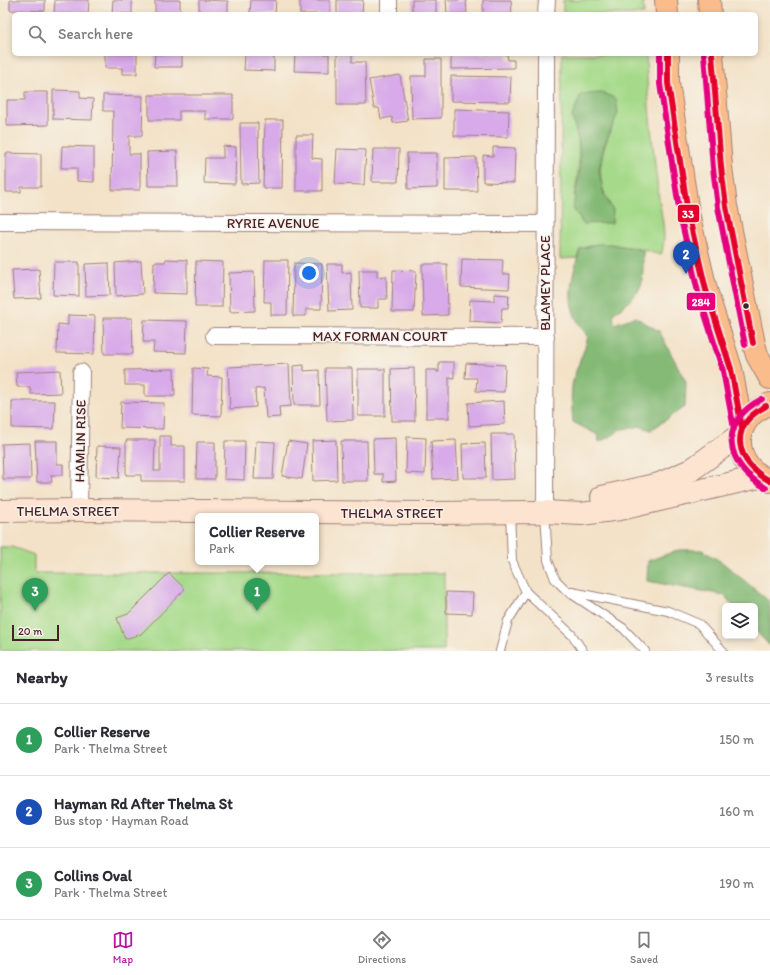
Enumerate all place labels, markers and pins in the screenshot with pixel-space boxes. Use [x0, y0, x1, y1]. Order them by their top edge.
pin: 2 [673, 241, 699, 274]
unlabelled marker [741, 301, 751, 311]
pin: 3 [22, 578, 48, 611]
pin: 1 [244, 578, 270, 611]

